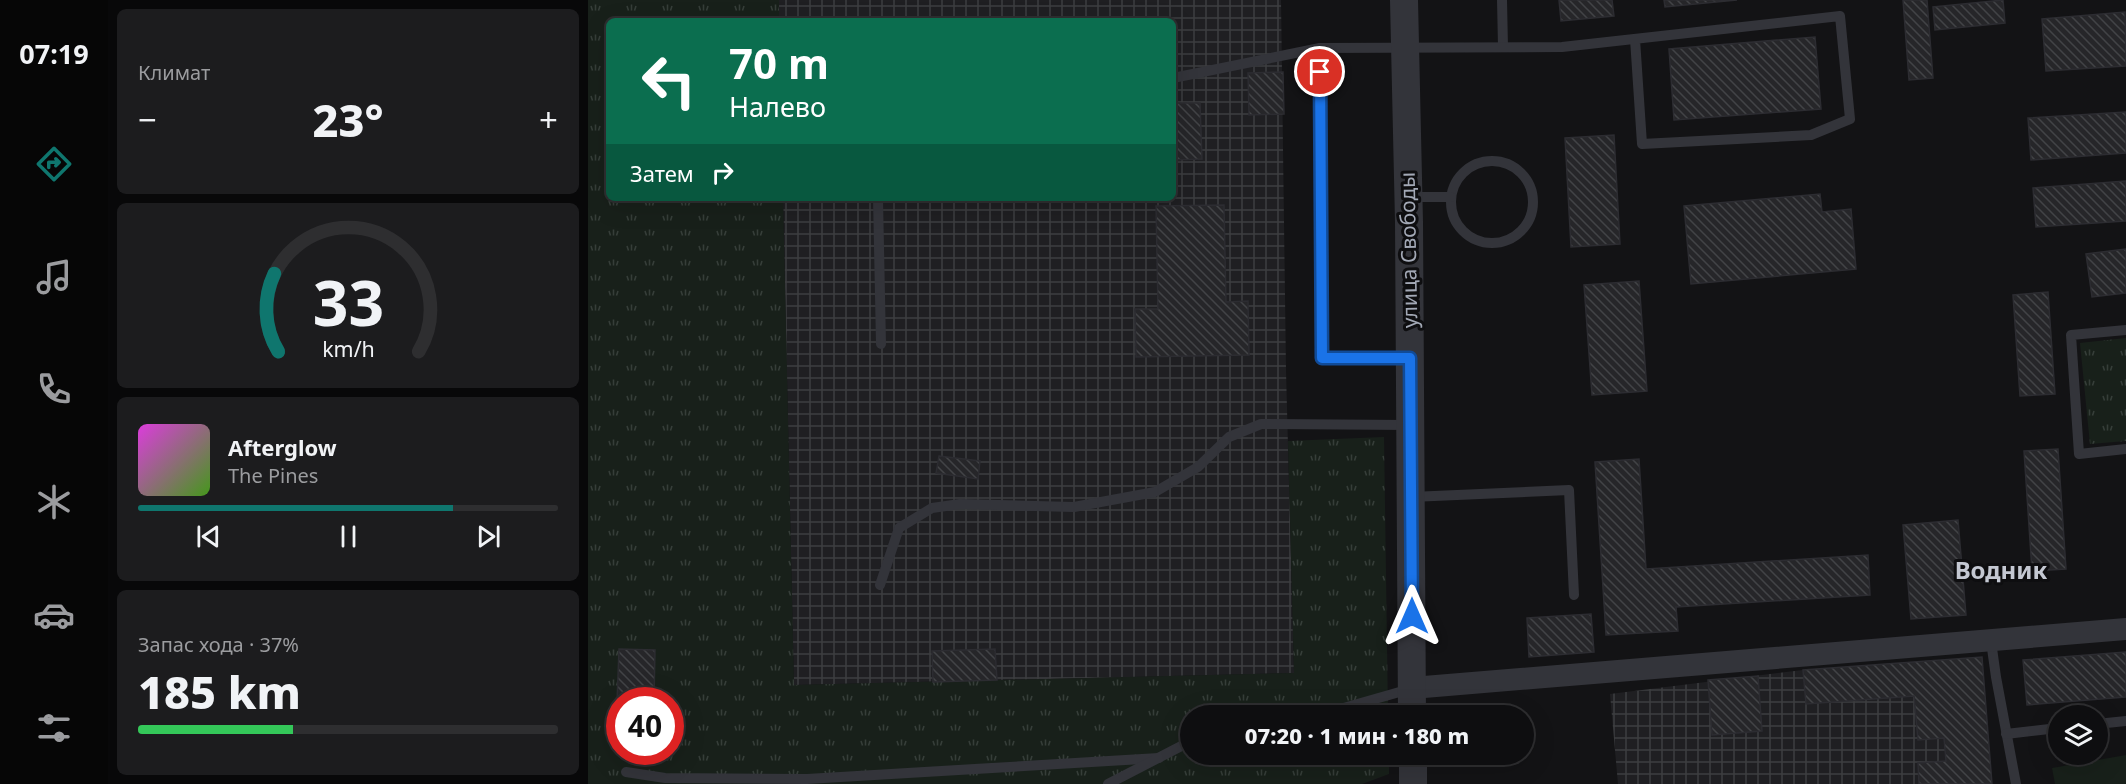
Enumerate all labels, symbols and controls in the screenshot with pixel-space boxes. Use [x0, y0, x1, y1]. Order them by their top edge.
text: 70 m [729, 34, 829, 91]
text: 07:19 [19, 35, 89, 72]
icon: left [630, 42, 708, 120]
pin [1294, 46, 1345, 97]
icon: arrive [1303, 55, 1336, 88]
text: Климат [138, 59, 210, 86]
text: Налево [729, 88, 826, 125]
text: 23° [312, 89, 384, 150]
text: − [138, 97, 157, 142]
text: + [539, 97, 558, 142]
icon: directions [33, 143, 75, 185]
icon: right [706, 156, 739, 189]
text: Затем [630, 158, 694, 188]
street label: улица Свободы [1393, 172, 1423, 328]
icon: music [33, 256, 75, 298]
text: 33 [312, 259, 384, 344]
text: km/h [322, 335, 374, 364]
icon: phone [33, 368, 75, 410]
text: Afterglow [228, 432, 337, 462]
text: The Pines [228, 462, 318, 489]
icon: climate [33, 481, 75, 523]
icon: previous [192, 520, 225, 553]
icon: pause [332, 520, 365, 553]
icon: next [472, 520, 505, 553]
district label: Водник [1955, 553, 2047, 586]
position arrow [1380, 584, 1444, 648]
icon: car [33, 594, 75, 636]
text: Запас хода · 37% [138, 631, 299, 658]
text: 185 km [138, 661, 301, 722]
speed limit sign: 40 [606, 687, 684, 765]
map controls [2048, 705, 2108, 765]
button: layers [2048, 705, 2108, 765]
icon: filters [33, 707, 75, 749]
text: 07:20 · 1 мин · 180 m [1245, 720, 1469, 750]

